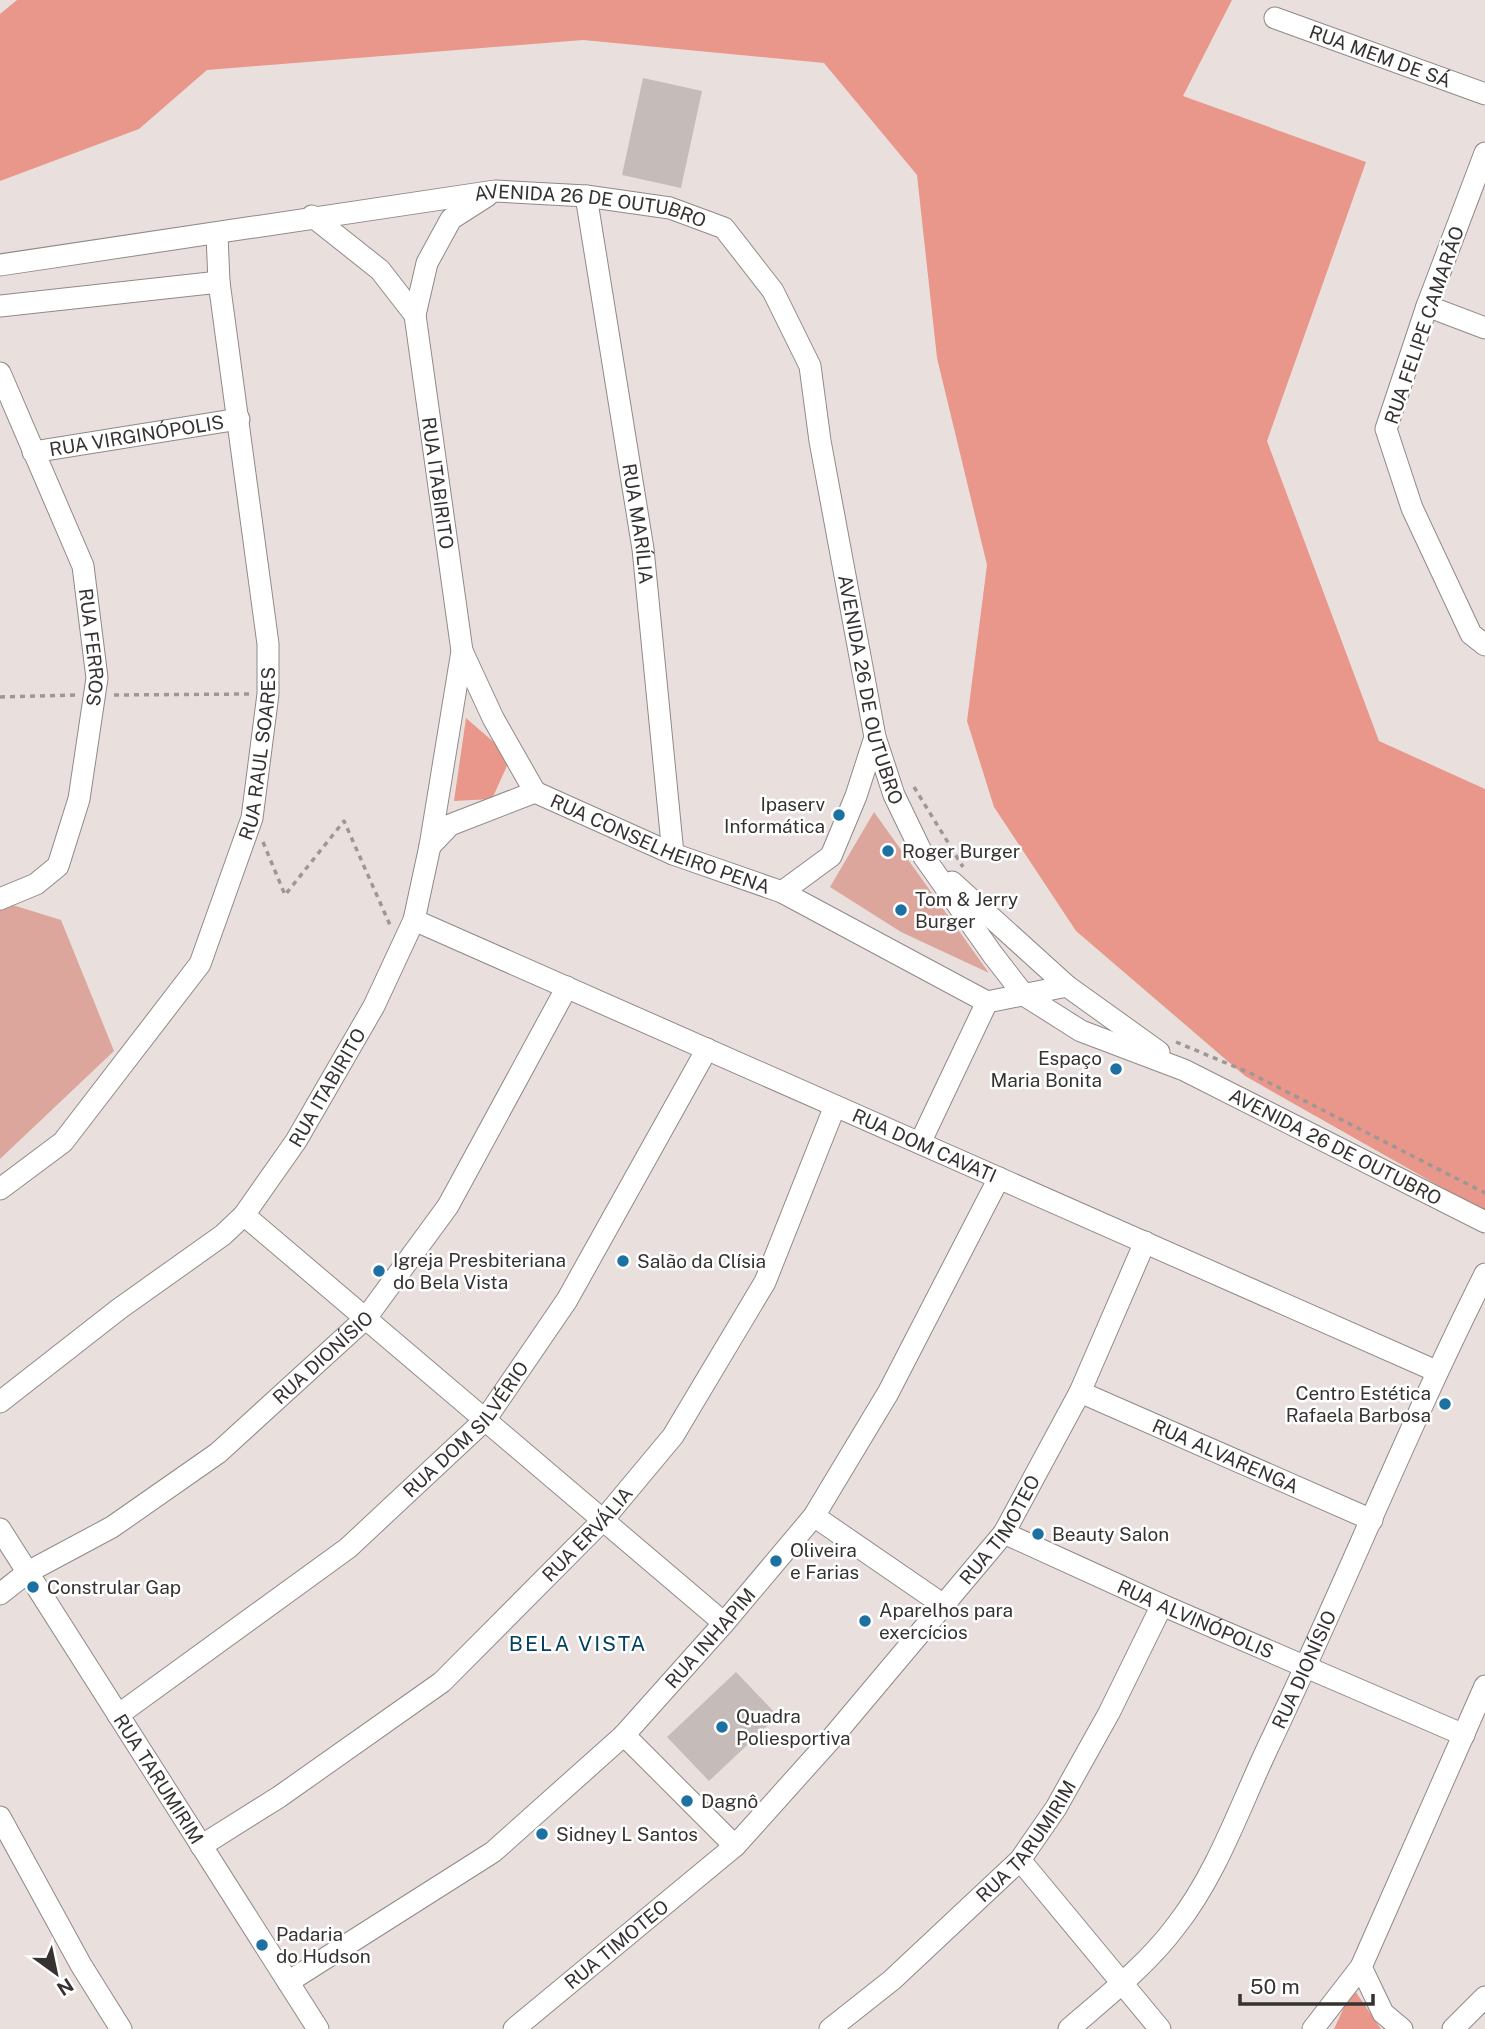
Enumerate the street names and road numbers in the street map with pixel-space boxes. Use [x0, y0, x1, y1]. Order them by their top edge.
street label: RUA MEM DE SÁ [1307, 20, 1454, 92]
street label: AVENIDA 26 DE OUTUBRO [473, 180, 709, 232]
street label: RUA FELIPE CAMARÃO [1380, 223, 1468, 427]
street label: RUA VIRGINÓPOLIS [48, 411, 226, 460]
street label: RUA ITABIRITO [418, 415, 458, 551]
street label: RUA MARÍLIA [618, 462, 657, 585]
street label: AVENIDA 26 DE OUTUBRO [834, 573, 908, 808]
street label: RUA FERROS [75, 587, 108, 708]
street label: RUA RAUL SOARES [234, 667, 279, 843]
street label: RUA CONSELHEIRO PENA [547, 789, 773, 898]
street label: RUA ITABIRITO [284, 1024, 370, 1151]
street label: AVENIDA 26 DE OUTUBRO [1226, 1084, 1445, 1209]
street label: RUA DOM CAVATI [849, 1104, 1000, 1187]
street label: RUA DIONÍSIO [268, 1306, 377, 1409]
street label: RUA DOM SILVÉRIO [399, 1357, 533, 1502]
street label: RUA ALVARENGA [1149, 1414, 1302, 1497]
street label: RUA TIMOTEO [955, 1471, 1044, 1589]
street label: RUA ERVÁLIA [538, 1482, 637, 1586]
street label: RUA ALVINÓPOLIS [1114, 1575, 1277, 1663]
street label: RUA INHAPIM [660, 1584, 760, 1692]
street label: RUA DIONÍSIO [1267, 1607, 1340, 1732]
street label: RUA TARUMIRIM [109, 1710, 208, 1848]
street label: RUA TARUMIRIM [971, 1776, 1080, 1906]
street label: RUA TIMOTEO [560, 1895, 673, 1993]

